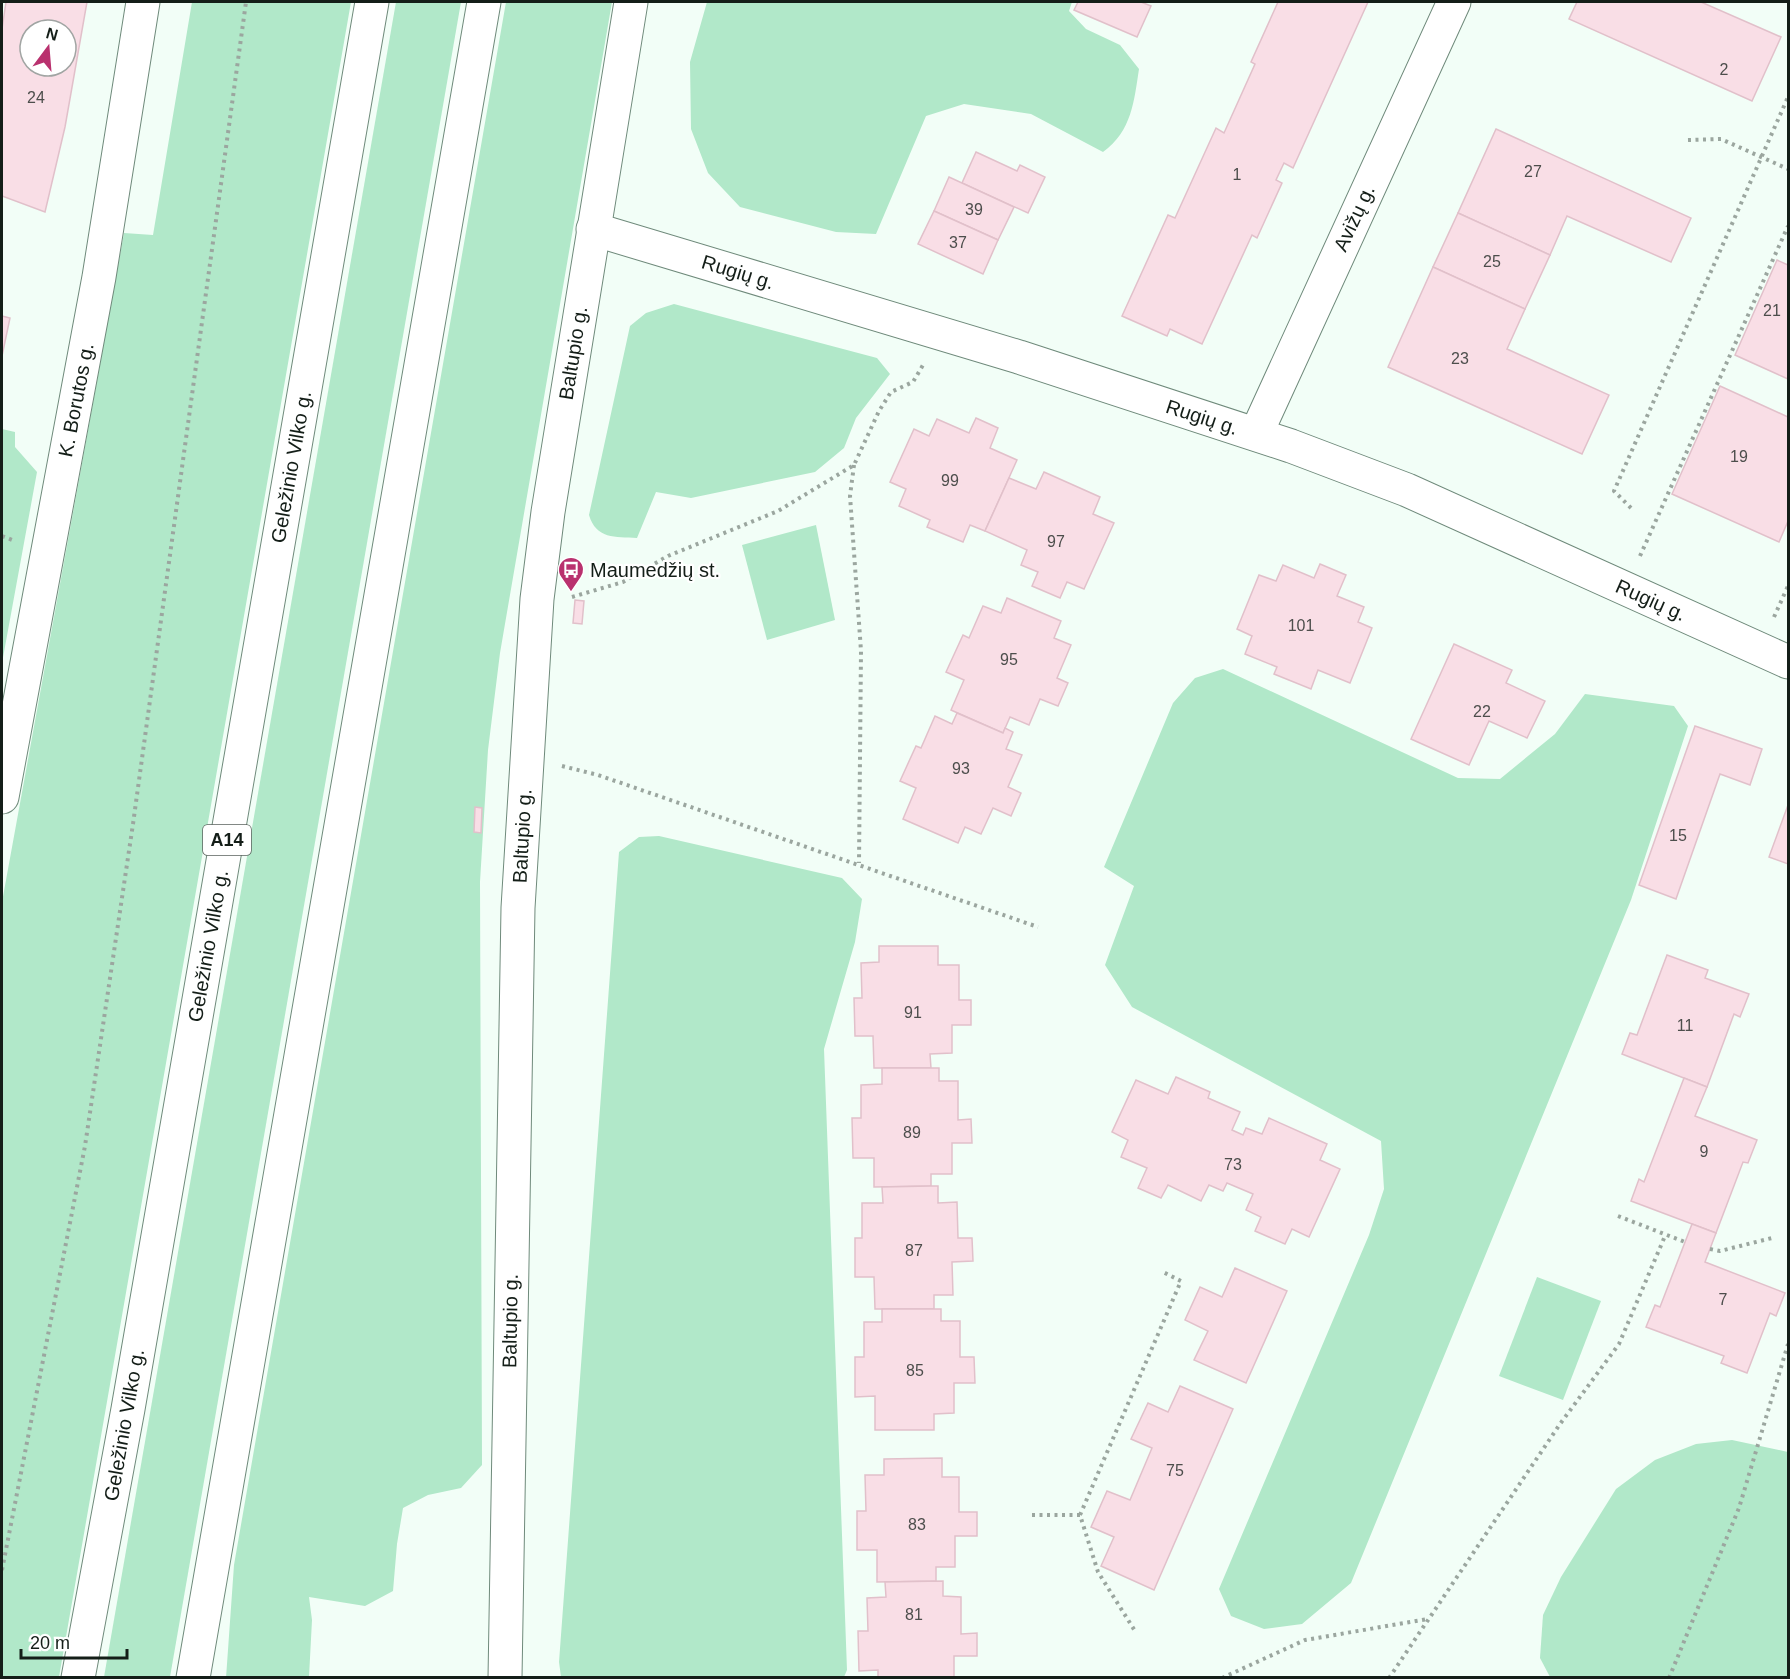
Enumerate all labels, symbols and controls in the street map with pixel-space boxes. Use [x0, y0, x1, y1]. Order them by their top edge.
north arrow [18, 18, 78, 78]
text: N [44, 24, 60, 44]
house number: 2 [1720, 61, 1729, 78]
house number: 24 [27, 89, 45, 106]
house number: 27 [1524, 163, 1542, 180]
house number: 1 [1233, 166, 1242, 183]
street label: Avižų g. [1329, 181, 1379, 255]
house number: 39 [965, 201, 983, 218]
house number: 37 [949, 234, 967, 251]
street label: Rugių g. [699, 251, 777, 293]
house number: 25 [1483, 253, 1501, 270]
house number: 21 [1763, 302, 1781, 319]
street label: Baltupio g. [555, 305, 591, 401]
street label: K. Borutos g. [54, 341, 98, 459]
house number: 23 [1451, 350, 1469, 367]
street label: Geležinio Vilko g. [267, 389, 315, 545]
street label: Rugių g. [1163, 395, 1241, 439]
house number: 19 [1730, 448, 1748, 465]
house number: 99 [941, 472, 959, 489]
house number: 97 [1047, 533, 1065, 550]
bus stop icon: Maumedžių st. [556, 555, 586, 593]
place label: Maumedžių st. [590, 559, 720, 581]
street label: Rugių g. [1612, 575, 1690, 625]
house number: 101 [1288, 617, 1314, 634]
house number: 95 [1000, 651, 1018, 668]
house number: 22 [1473, 703, 1491, 720]
house number: 93 [952, 760, 970, 777]
street label: Baltupio g. [509, 788, 535, 884]
road number: A14 [203, 825, 251, 855]
house number: 15 [1669, 827, 1687, 844]
street label: Geležinio Vilko g. [184, 868, 232, 1024]
house number: 91 [904, 1004, 922, 1021]
house number: 11 [1677, 1017, 1693, 1034]
house number: 89 [903, 1124, 921, 1141]
house number: 9 [1700, 1143, 1709, 1160]
house number: 73 [1224, 1156, 1242, 1173]
house number: 87 [905, 1242, 923, 1259]
street label: Baltupio g. [498, 1274, 522, 1368]
house number: 7 [1719, 1291, 1728, 1308]
street label: Geležinio Vilko g. [100, 1347, 148, 1503]
house number: 85 [906, 1362, 924, 1379]
house number: 75 [1166, 1462, 1184, 1479]
house number: 83 [908, 1516, 926, 1533]
house number: 81 [905, 1606, 923, 1623]
scale bar [21, 1622, 128, 1660]
text: 20 m [30, 1633, 70, 1653]

